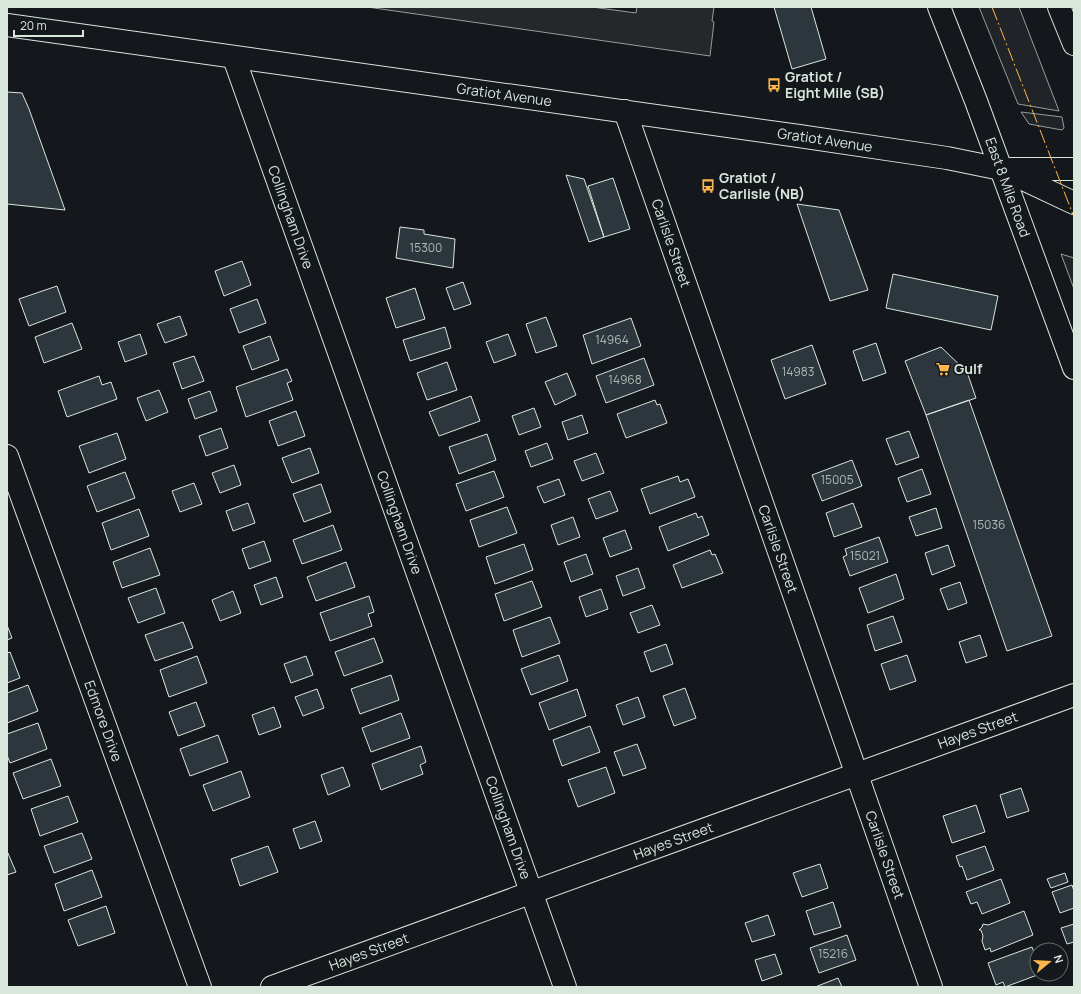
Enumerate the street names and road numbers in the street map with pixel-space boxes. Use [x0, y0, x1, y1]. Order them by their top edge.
street label: Gratiot Avenue [455, 78, 553, 110]
street label: Gratiot Avenue [776, 123, 874, 156]
street label: East 8 Mile Road [981, 135, 1035, 240]
street label: Collingham Drive [264, 163, 318, 271]
street label: Carlisle Street [647, 196, 696, 290]
street label: Collingham Drive [373, 468, 427, 576]
street label: Carlisle Street [754, 502, 803, 596]
street label: Edmore Drive [80, 678, 127, 764]
street label: Hayes Street [935, 706, 1020, 753]
street label: Collingham Drive [482, 773, 536, 882]
street label: Carlisle Street [861, 808, 910, 902]
street label: Hayes Street [631, 817, 716, 864]
street label: Hayes Street [326, 928, 411, 975]

